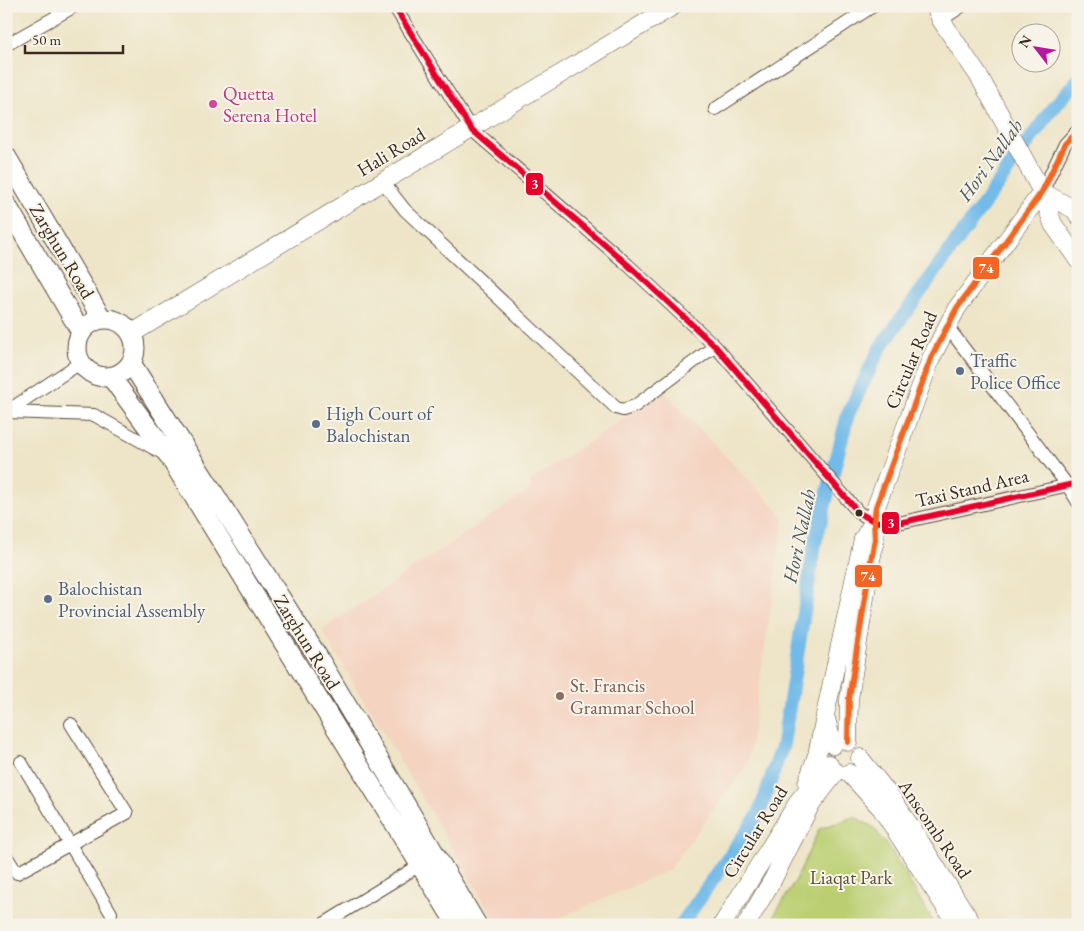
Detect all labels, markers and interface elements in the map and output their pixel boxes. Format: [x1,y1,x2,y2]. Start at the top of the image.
scale bar [25,22,122,54]
north arrow [1012,22,1062,72]
text: 50 m [32,30,61,49]
text: N [1014,31,1036,51]
place label: Quetta Serena Hotel [223,81,318,128]
marker: Quetta Serena Hotel [207,98,219,110]
water label: Hori Nallah [951,114,1029,207]
street label: Hali Road [352,122,430,182]
line badge: 3 [525,172,544,196]
text: 3 [531,175,539,193]
street label: Zarghun Road [24,199,100,304]
line badge: 74 [972,256,1000,280]
text: 74 [979,259,994,277]
street label: Circular Road [879,307,943,413]
place label: Traffic Police Office [970,348,1060,395]
marker: Traffic Police Office [954,365,966,377]
place label: High Court of Balochistan [326,401,434,448]
marker: High Court of Balochistan [310,418,322,430]
street label: Taxi Stand Area [913,463,1031,513]
water label: Hori Nallah [776,486,822,586]
unlabelled marker [854,508,864,518]
line badge: 3 [881,511,900,535]
text: 3 [887,514,895,532]
line badge: 74 [854,564,883,588]
text: 74 [861,567,876,585]
place label: Balochistan Provincial Assembly [58,576,206,623]
street label: Zarghun Road [268,590,346,694]
marker: Balochistan Provincial Assembly [42,593,54,605]
place label: St. Francis Grammar School [570,673,695,720]
marker: St. Francis Grammar School [554,690,566,702]
street label: Anscomb Road [892,774,978,884]
street label: Circular Road [717,781,793,883]
park label: Liaqat Park [810,865,893,890]

